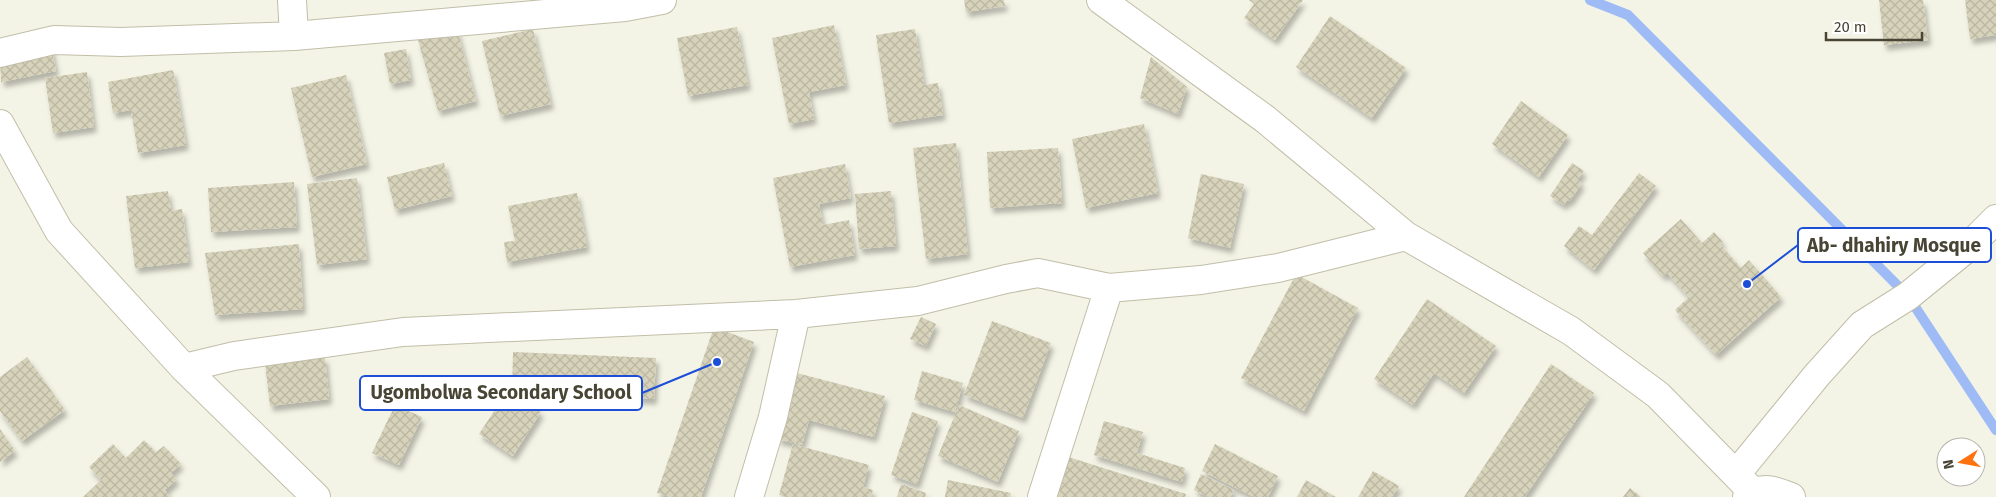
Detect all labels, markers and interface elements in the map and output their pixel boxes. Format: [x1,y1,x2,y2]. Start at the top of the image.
scale bar [1826,10,1922,42]
text: 20 m [1834,18,1867,36]
callout: Ab- dhahiry Mosque [1798,228,1991,262]
text: Ab- dhahiry Mosque [1806,234,1981,257]
callout: Ugombolwa Secondary School [360,376,642,410]
text: Ugombolwa Secondary School [370,381,632,404]
north arrow [1936,437,1986,487]
text: N [1939,458,1958,471]

